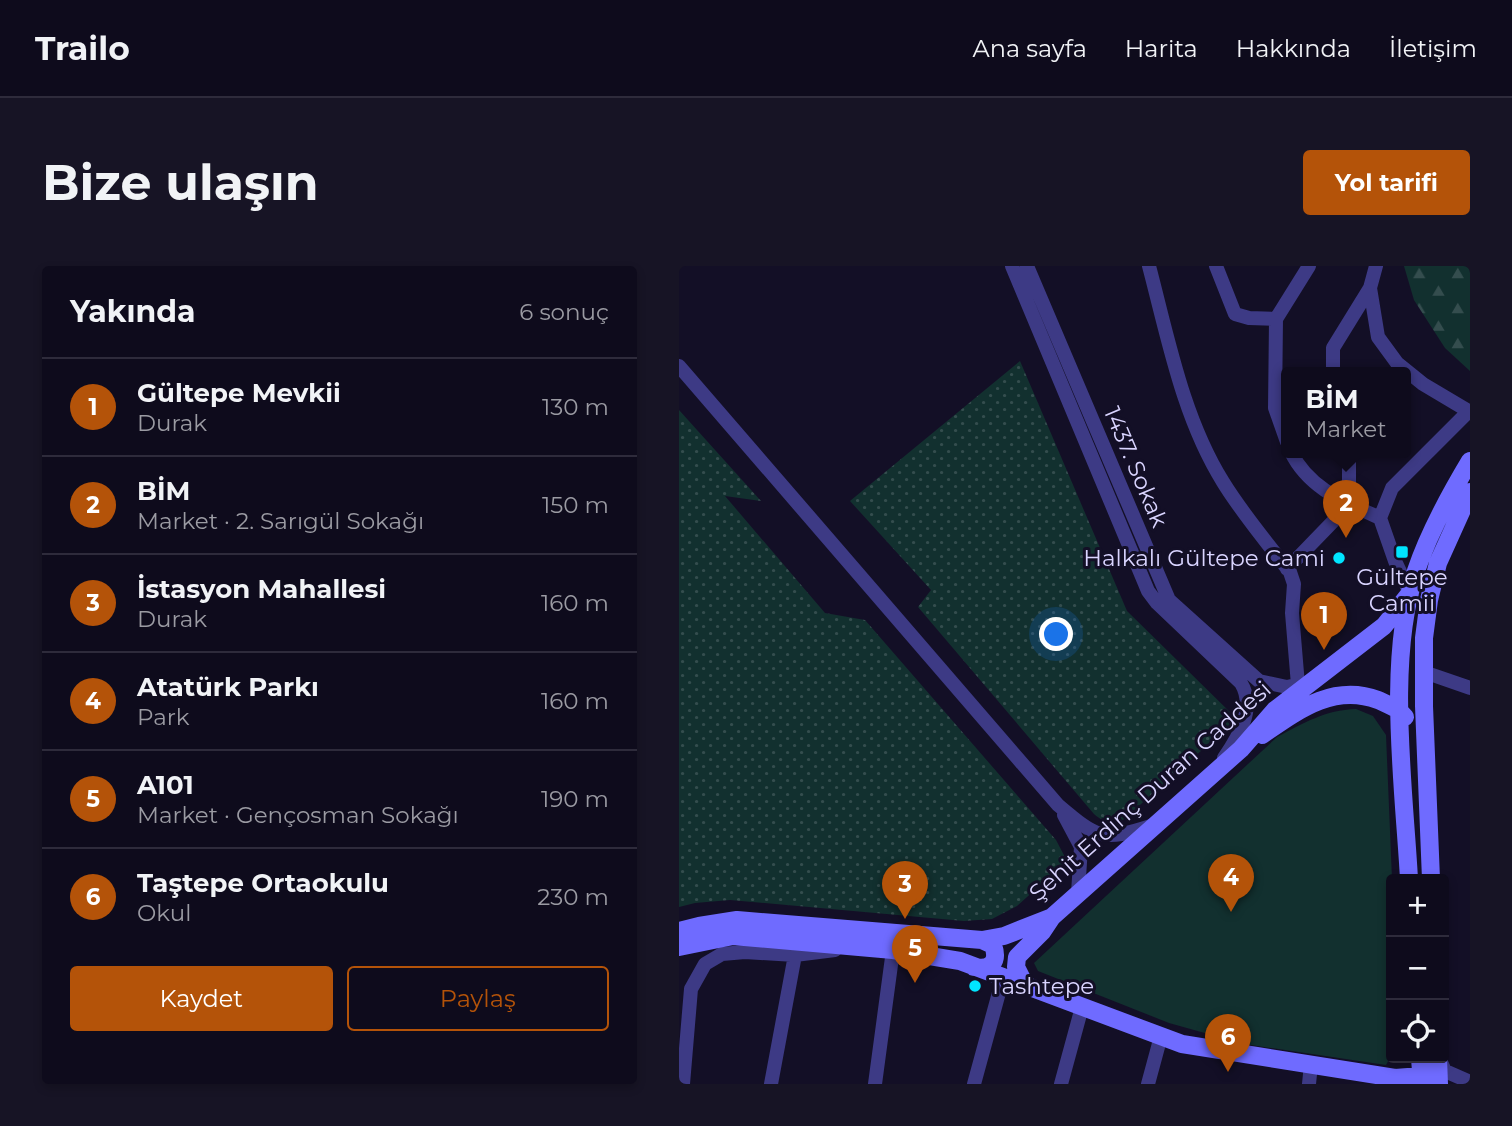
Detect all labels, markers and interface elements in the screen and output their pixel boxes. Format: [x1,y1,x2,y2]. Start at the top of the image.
text: Trailo [35,28,130,68]
text: Ana sayfa [972,34,1087,63]
text: Harita [1125,34,1198,63]
text: Hakkında [1236,34,1351,63]
text: İletişim [1389,34,1477,63]
button: Yol tarifi [1303,150,1470,215]
text: Bize ulaşın [42,153,319,212]
text: Yakında [70,293,196,330]
text: 6 sonuç [519,298,609,326]
popup [1281,367,1411,458]
text: Gültepe Mevkii [137,377,341,409]
text: BİM [1305,383,1359,415]
text: 1 [88,393,98,421]
text: 130 m [542,393,609,421]
street label: 1437. Sokak [1098,402,1174,532]
text: Durak [137,409,207,437]
text: Market [1305,415,1387,443]
text: BİM [137,475,190,507]
pin: 2 [1323,480,1369,538]
text: 2 [86,491,100,519]
text: 150 m [542,491,609,519]
text: Market · 2. Sarıgül Sokağı [137,507,424,535]
place label: Halkalı Gültepe Cami [1083,544,1325,572]
marker: Gültepe Camii [1394,544,1410,560]
marker: Halkalı Gültepe Cami [1331,550,1347,566]
place label: Gültepe Camii [1356,563,1448,617]
text: İstasyon Mahallesi [137,573,386,605]
text: 3 [86,589,100,617]
text: 160 m [541,589,609,617]
pin: 1 [1301,592,1347,650]
text: Durak [137,605,207,633]
your location [1039,617,1073,651]
text: Atatürk Parkı [137,671,319,703]
street label: Şehit Erdinç Duran Caddesi [1023,675,1277,907]
text: 4 [85,687,101,715]
text: 160 m [541,687,609,715]
text: Park [137,703,190,731]
text: A101 [137,769,194,801]
text: 5 [86,785,100,813]
text: 190 m [541,785,609,813]
text: Market · Gençosman Sokağı [137,801,459,829]
pin: 4 [1208,854,1254,912]
pin: 3 [882,861,928,919]
text: Taştepe Ortaokulu [137,867,389,899]
map controls [1386,874,1449,1063]
button: + [1386,874,1449,937]
text: 6 [86,883,100,911]
text: 230 m [537,883,609,911]
text: Okul [137,899,191,927]
pin: 5 [892,925,938,983]
button: − [1386,937,1449,1000]
button: Kaydet [70,966,333,1031]
button: Paylaş [347,966,609,1031]
place label: Tashtepe [989,972,1094,1000]
marker: Tashtepe [967,978,983,994]
button: locate [1386,1000,1449,1063]
pin: 6 [1205,1014,1251,1072]

